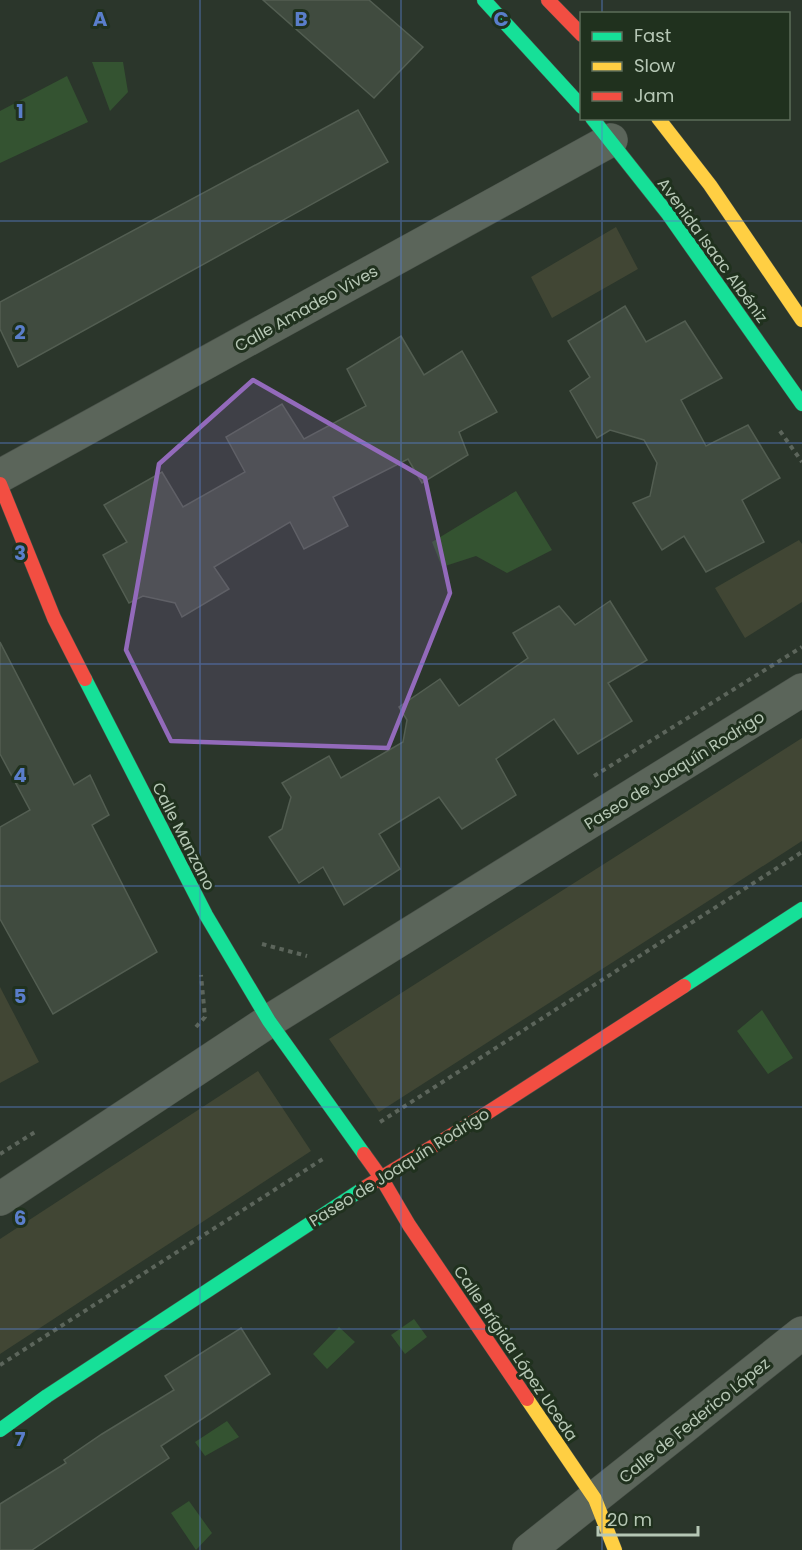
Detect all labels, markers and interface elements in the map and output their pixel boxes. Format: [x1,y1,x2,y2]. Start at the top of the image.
text: A [93,5,108,33]
text: B [294,5,308,33]
text: C [493,5,509,33]
legend [580,12,790,120]
text: Fast [634,23,671,48]
text: Slow [634,53,676,78]
text: Jam [634,83,674,108]
text: 1 [16,97,24,125]
street label: Avenida Isaac Albéniz [652,173,773,328]
street label: Calle Amadeo Vives [230,259,382,357]
text: 2 [14,318,26,346]
text: 3 [14,539,26,567]
street label: Paseo de Joaquín Rodrigo [580,705,769,835]
text: 4 [13,761,27,789]
street label: Calle Manzano [146,778,221,894]
text: 5 [14,982,27,1010]
street label: Paseo de Joaquín Rodrigo [305,1102,494,1232]
text: 6 [14,1204,26,1232]
street label: Calle Brígida López Uceda [448,1261,583,1446]
street label: Calle de Federico López [614,1352,775,1489]
text: 7 [15,1425,26,1453]
scale bar [598,1499,698,1537]
text: 20 m [607,1507,652,1532]

